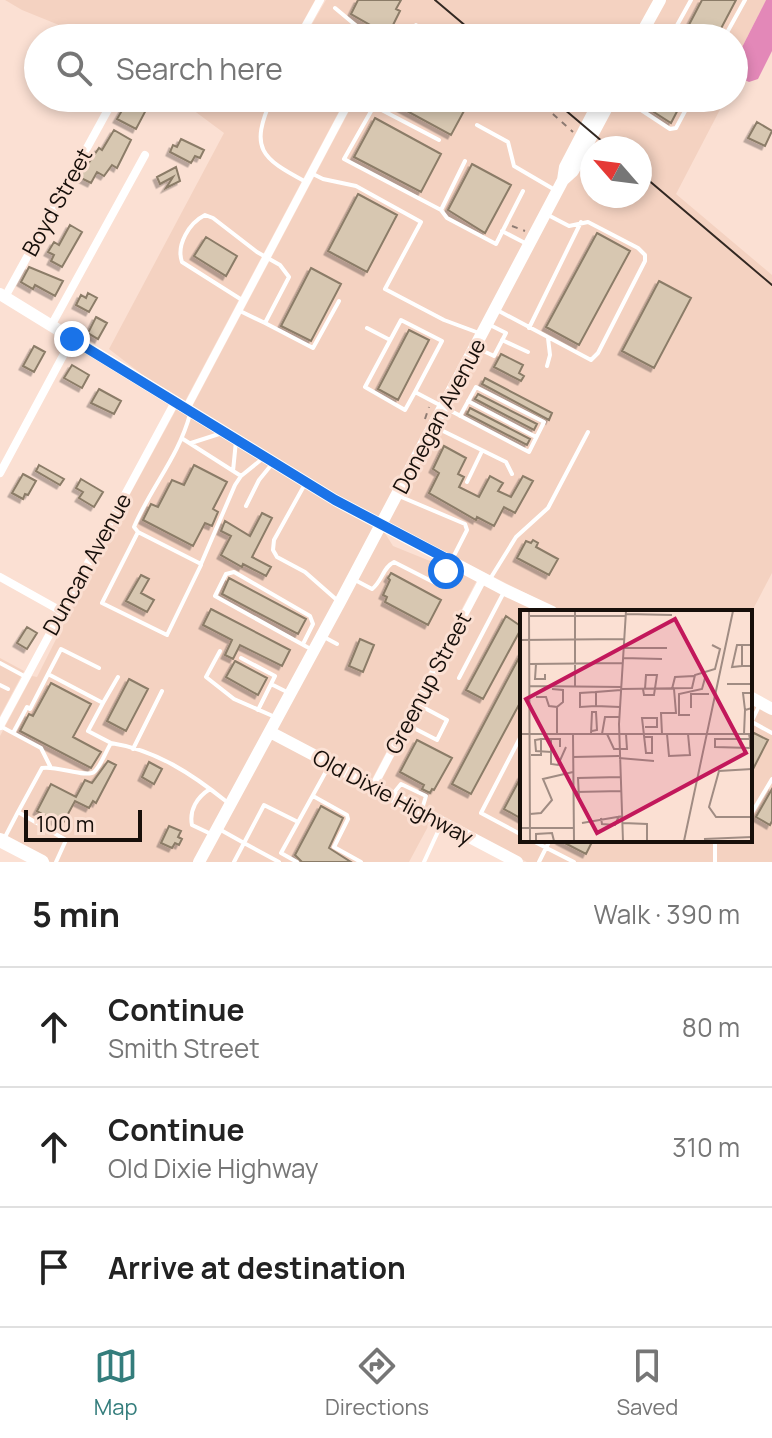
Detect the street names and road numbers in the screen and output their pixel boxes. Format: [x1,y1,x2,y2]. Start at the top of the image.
street label: Boyd Street [15,142,99,261]
street label: Donegan Avenue [385,333,493,499]
street label: Duncan Avenue [36,488,138,640]
street label: Greenup Street [378,607,478,759]
street label: Old Dixie Highway [307,742,479,852]

